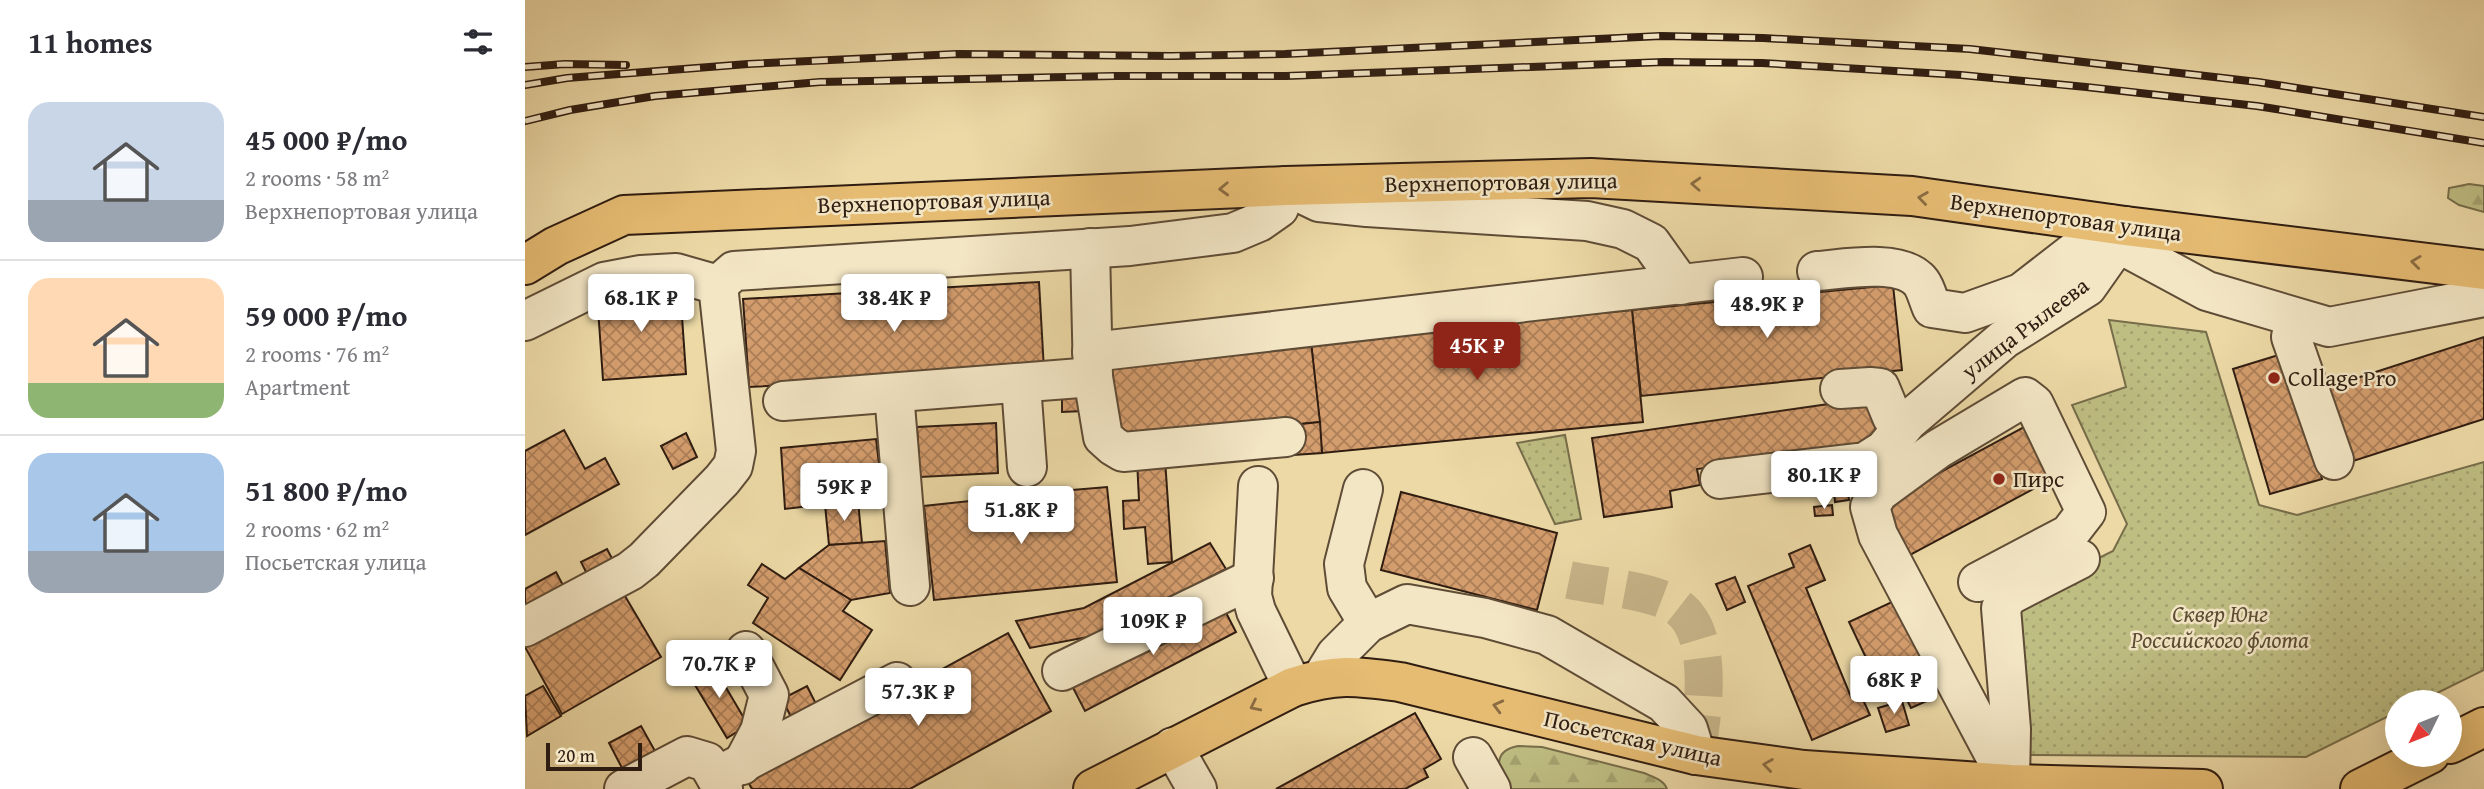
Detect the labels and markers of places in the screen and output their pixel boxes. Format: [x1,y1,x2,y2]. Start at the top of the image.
pin: 68.1K ₽ [576,274,706,334]
pin: 38.4K ₽ [829,274,959,334]
pin: 48.9K ₽ [1702,280,1832,340]
pin: 45K ₽ [1428,322,1526,382]
place label: Collage Pro [2288,361,2397,394]
marker: Collage Pro [2266,370,2282,386]
pin: 80.1K ₽ [1759,452,1889,511]
place label: Пирс [2013,462,2064,495]
pin: 59K ₽ [795,463,893,523]
marker: Пирс [1991,471,2007,487]
pin: 51.8K ₽ [956,486,1086,546]
pin: 109K ₽ [1096,598,1210,657]
pin: 70.7K ₽ [654,640,784,700]
pin: 68K ₽ [1845,656,1943,716]
pin: 57.3K ₽ [853,668,983,728]

